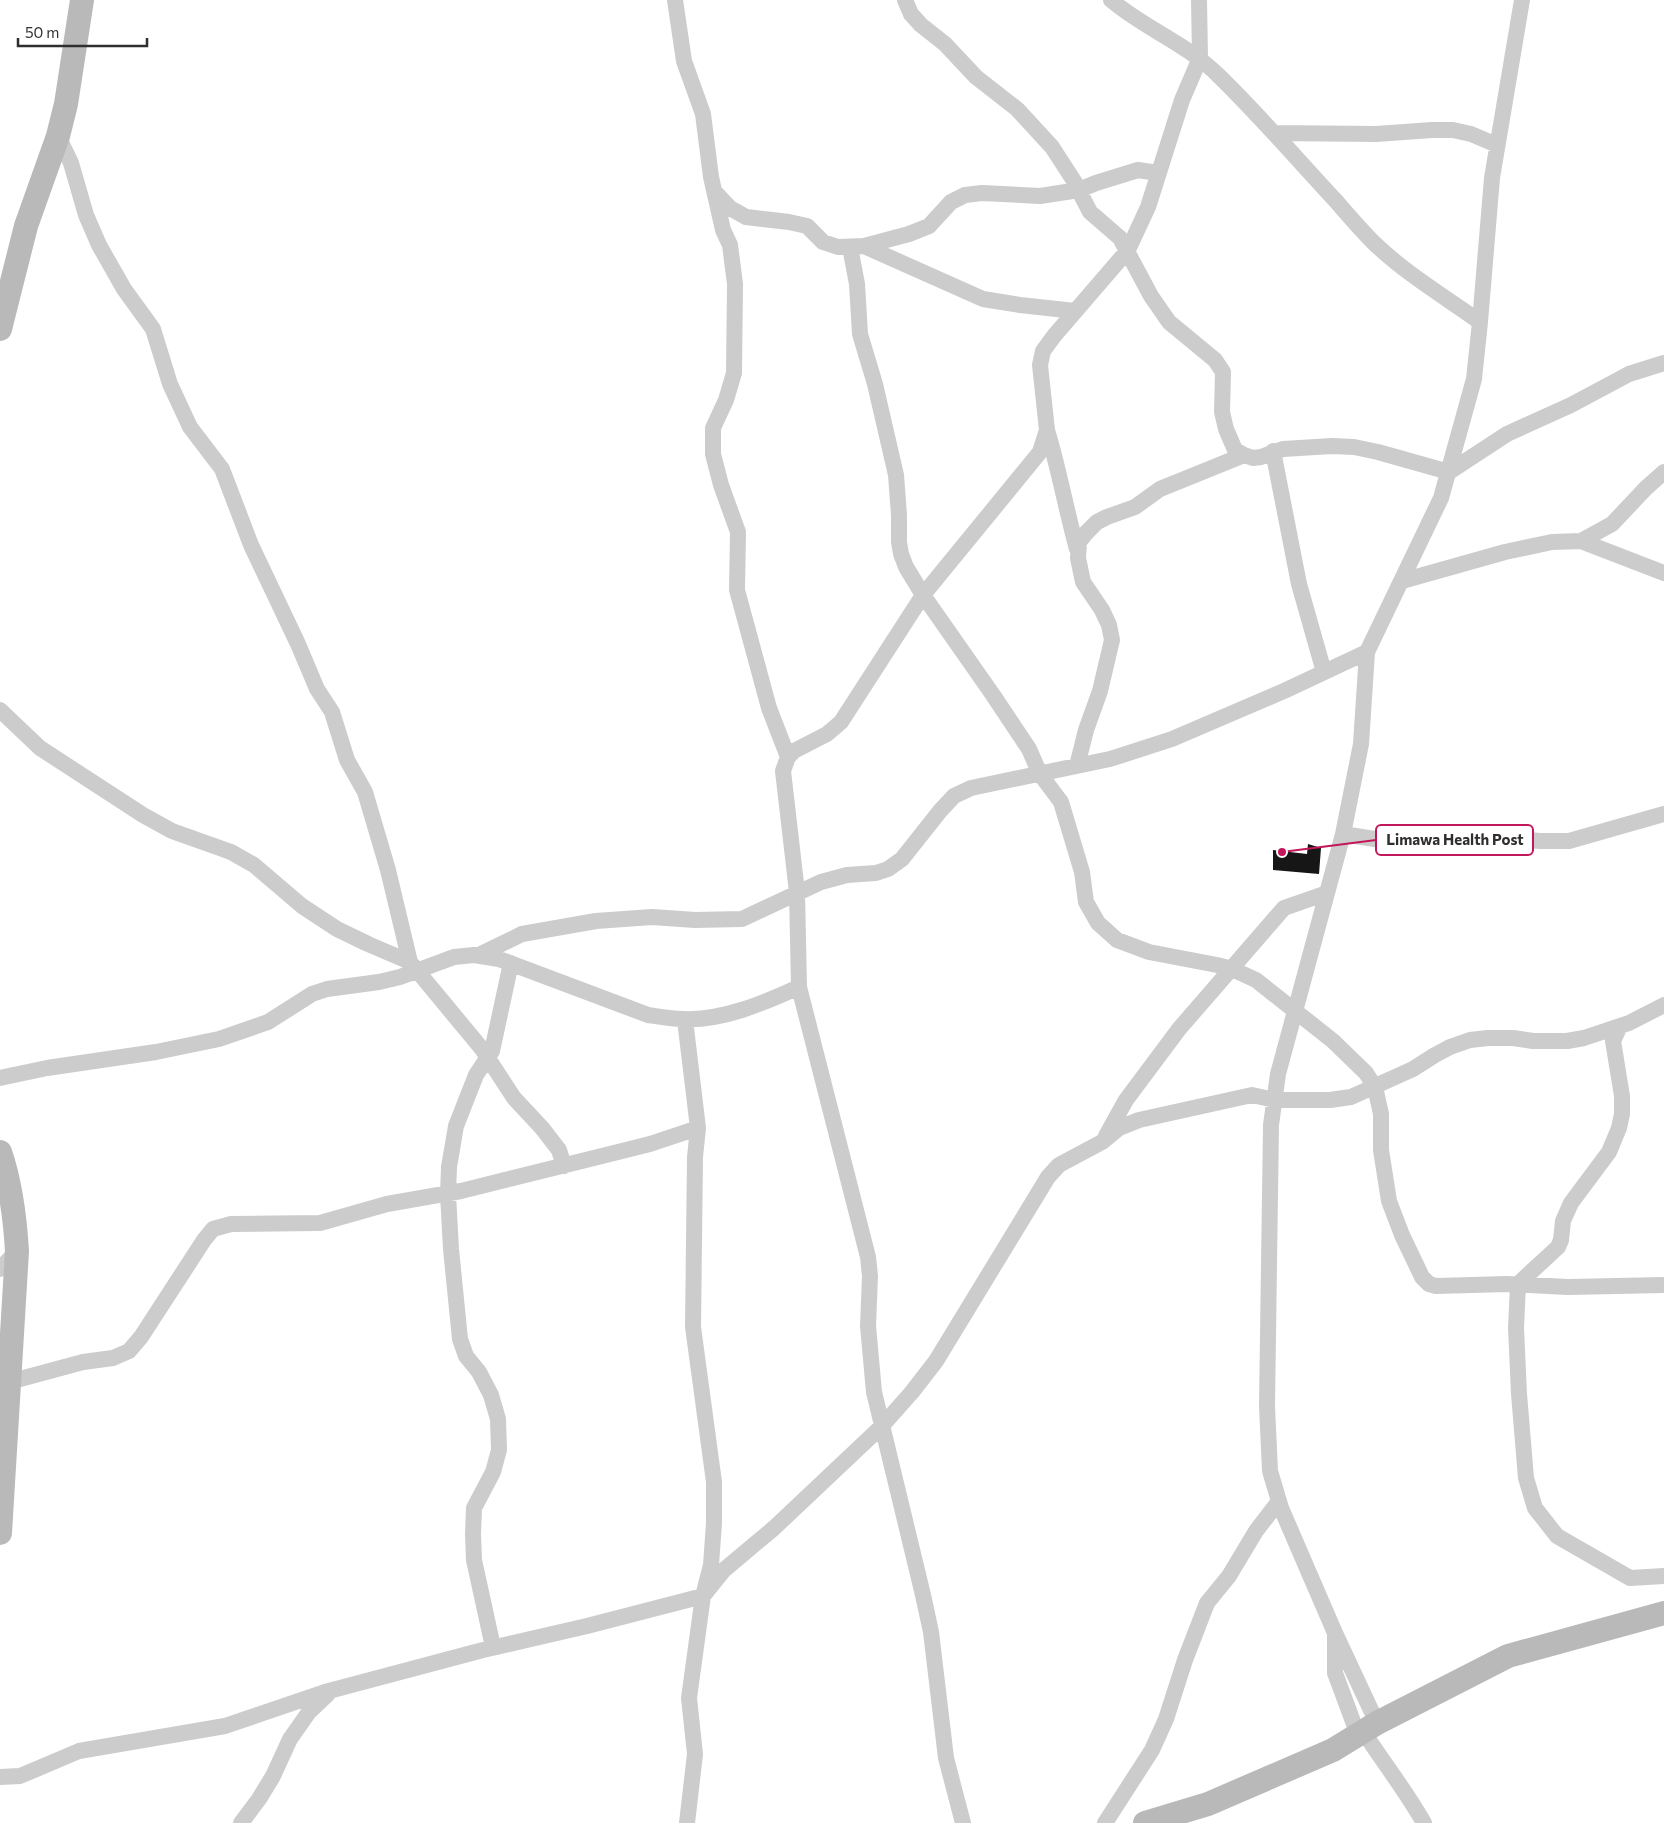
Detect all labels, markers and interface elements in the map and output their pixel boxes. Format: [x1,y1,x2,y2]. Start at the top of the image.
scale bar [18,15,146,47]
text: 50 m [25,23,59,41]
callout: Limawa Health Post [1376,825,1533,855]
text: Limawa Health Post [1386,830,1524,848]

